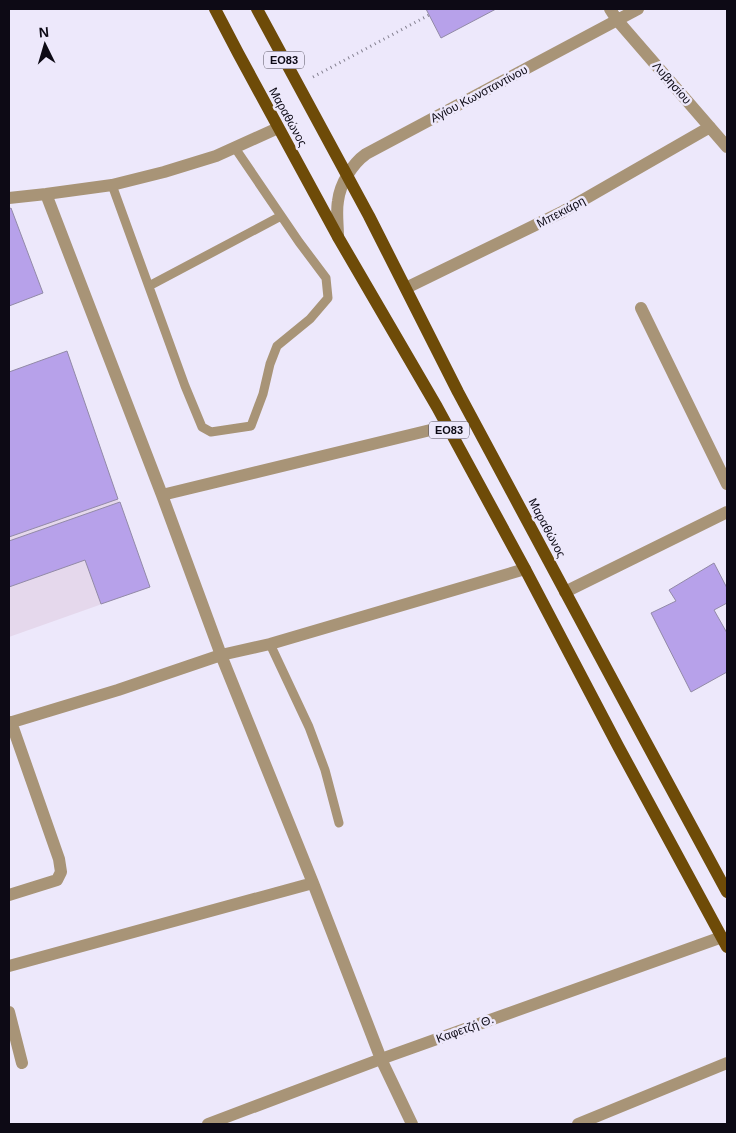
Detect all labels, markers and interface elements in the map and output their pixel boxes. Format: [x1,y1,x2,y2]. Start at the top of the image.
north arrow [20,20,70,70]
text: N [38,24,50,40]
road number: ΕΟ83 [264,52,304,68]
street label: Λυβησίου [650,59,694,107]
street label: Αγίου Κωνσταντίνου [428,63,530,125]
street label: Μαραθώνος [266,85,310,149]
street label: Μπεκιάρη [534,193,588,231]
road number: ΕΟ83 [429,422,469,438]
street label: Μαραθώνος [526,496,569,560]
street label: Καφετζή Θ. [434,1012,496,1046]

